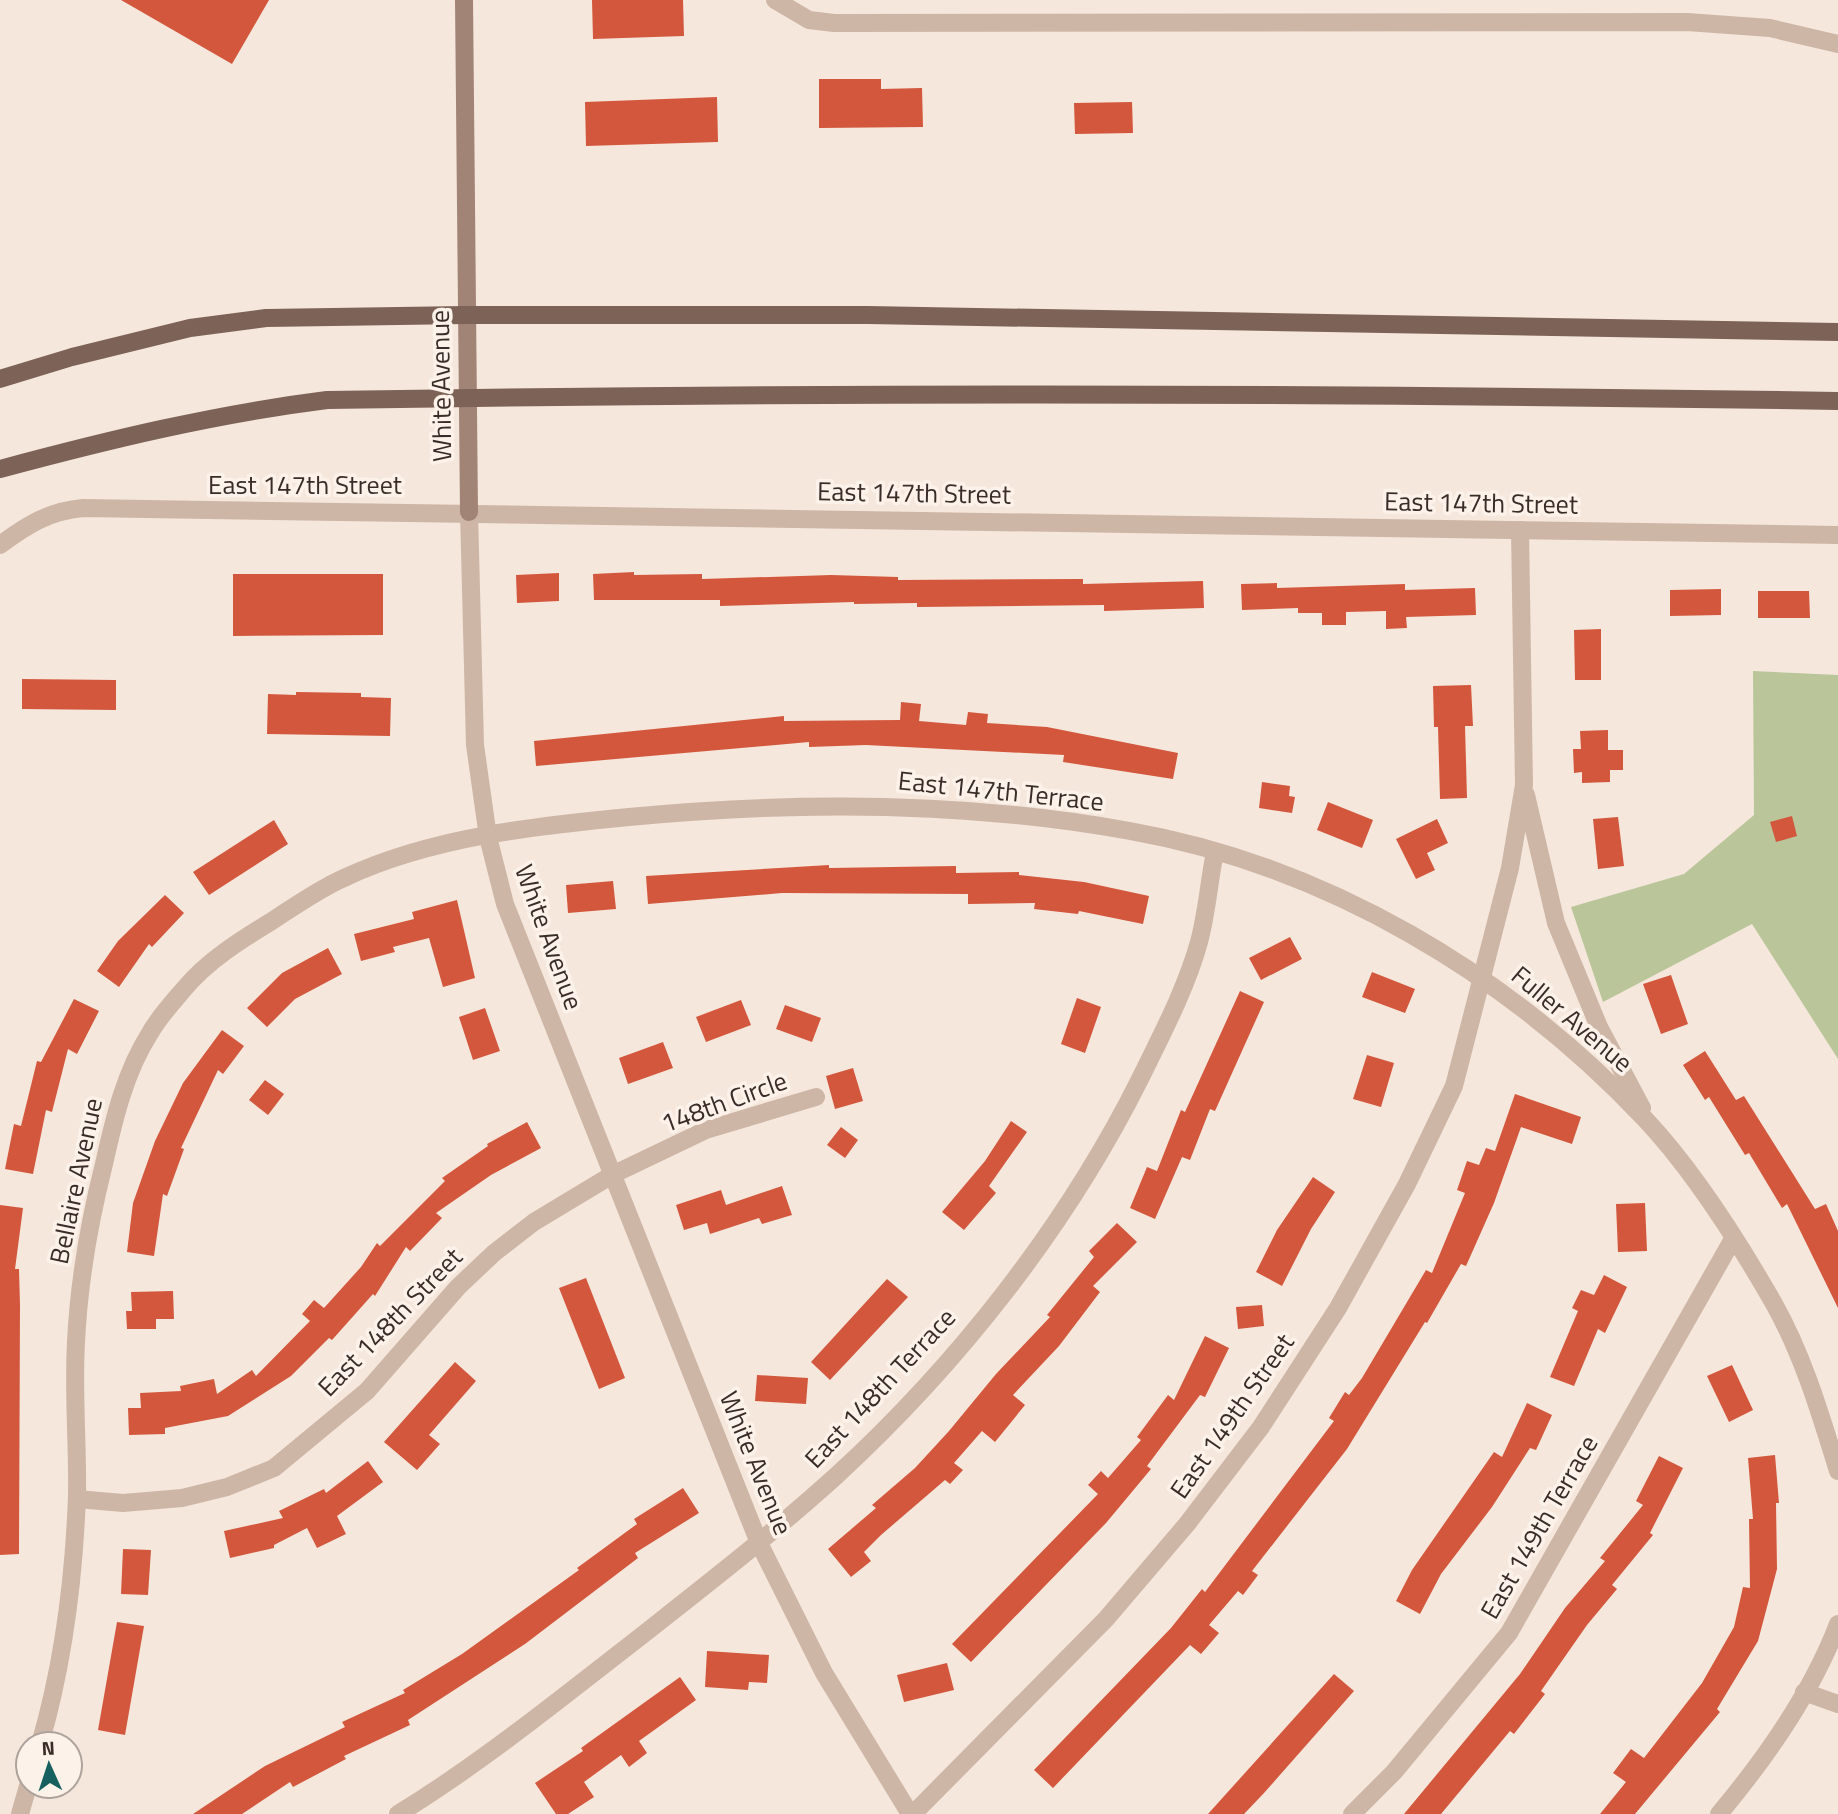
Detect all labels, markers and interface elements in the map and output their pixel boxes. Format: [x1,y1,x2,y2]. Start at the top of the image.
street label: White Avenue [420,310,461,462]
street label: East 147th Street [208,465,402,504]
street label: East 147th Street [817,471,1011,514]
street label: East 147th Street [1384,481,1578,524]
street label: East 147th Terrace [896,760,1106,821]
street label: White Avenue [505,859,594,1015]
street label: Fuller Avenue [1503,956,1642,1081]
street label: 148th Circle [655,1061,792,1142]
street label: Bellaire Avenue [39,1094,112,1268]
street label: East 148th Street [308,1238,471,1405]
street label: East 148th Terrace [795,1299,964,1477]
street label: East 149th Street [1160,1325,1303,1506]
street label: White Avenue [710,1385,803,1541]
street label: East 149th Terrace [1470,1428,1607,1626]
north arrow [14,1730,84,1800]
text: N [41,1733,55,1762]

